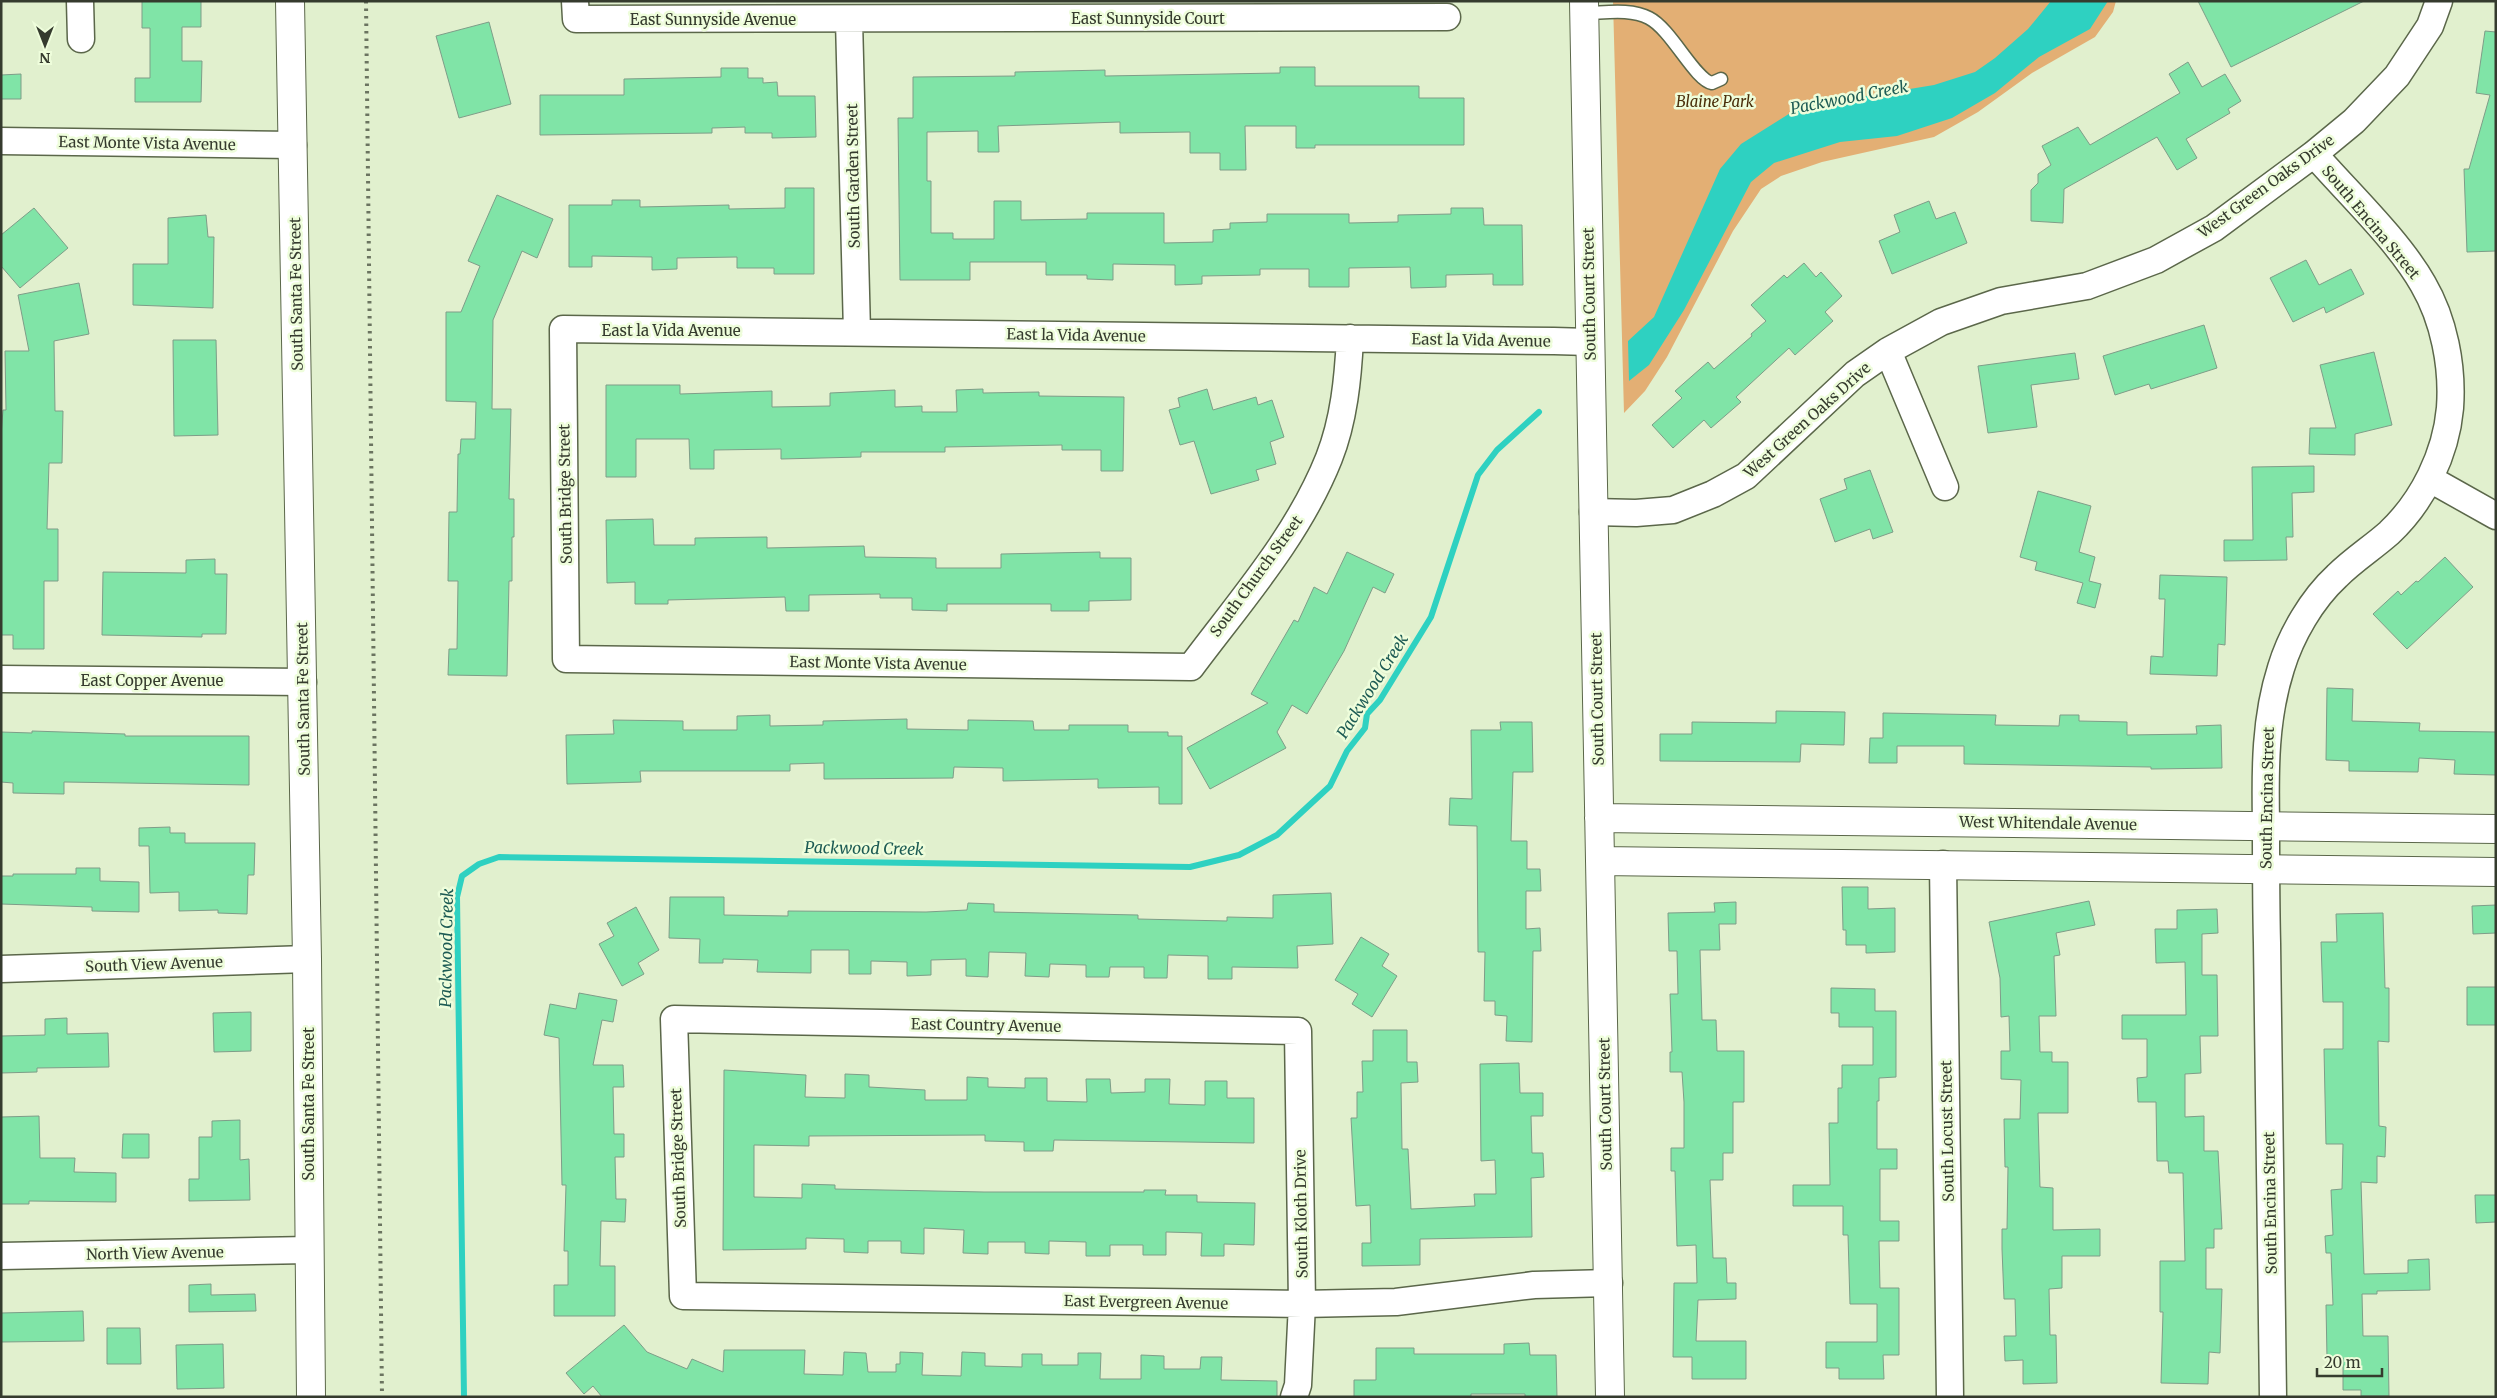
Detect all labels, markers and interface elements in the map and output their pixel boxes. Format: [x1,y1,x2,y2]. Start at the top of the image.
street label: East Sunnyside Court [1071,9,1225,28]
street label: East Sunnyside Avenue [630,10,796,29]
north arrow [20,20,70,70]
text: N [39,49,51,67]
water label: Packwood Creek [1789,76,1910,118]
park label: Blaine Park [1676,92,1755,111]
street label: South Garden Street [842,103,864,249]
street label: West Green Oaks Drive [2193,130,2338,242]
street label: East Monte Vista Avenue [58,132,236,154]
street label: South Encina Street [2318,161,2424,283]
street label: South Santa Fe Street [285,217,307,371]
street label: South Court Street [1578,227,1600,361]
street label: East la Vida Avenue [601,321,741,340]
street label: East la Vida Avenue [1006,324,1146,346]
street label: East la Vida Avenue [1411,329,1551,351]
street label: West Green Oaks Drive [1739,358,1874,482]
street label: South Bridge Street [554,424,576,564]
street label: South Church Street [1206,512,1306,640]
street label: South Santa Fe Street [292,622,314,776]
water label: Packwood Creek [1332,630,1412,742]
street label: South Court Street [1586,632,1608,766]
street label: East Monte Vista Avenue [789,652,967,674]
street label: East Copper Avenue [81,671,224,690]
street label: South Encina Street [2256,726,2278,869]
street label: West Whitendale Avenue [1958,812,2137,834]
water label: Packwood Creek [804,837,924,859]
water label: Packwood Creek [435,888,457,1008]
street label: South View Avenue [85,952,223,976]
street label: East Country Avenue [911,1014,1061,1036]
street label: South Santa Fe Street [299,1027,318,1181]
street label: South Court Street [1594,1037,1616,1171]
street label: South Locust Street [1936,1060,1958,1202]
street label: South Bridge Street [666,1088,690,1228]
street label: South Encina Street [2259,1131,2281,1274]
street label: South Kloth Drive [1290,1149,1312,1279]
street label: North View Avenue [86,1242,224,1264]
street label: East Evergreen Avenue [1064,1291,1228,1313]
scale bar [2317,1346,2382,1378]
text: 20 m [2324,1353,2361,1372]

